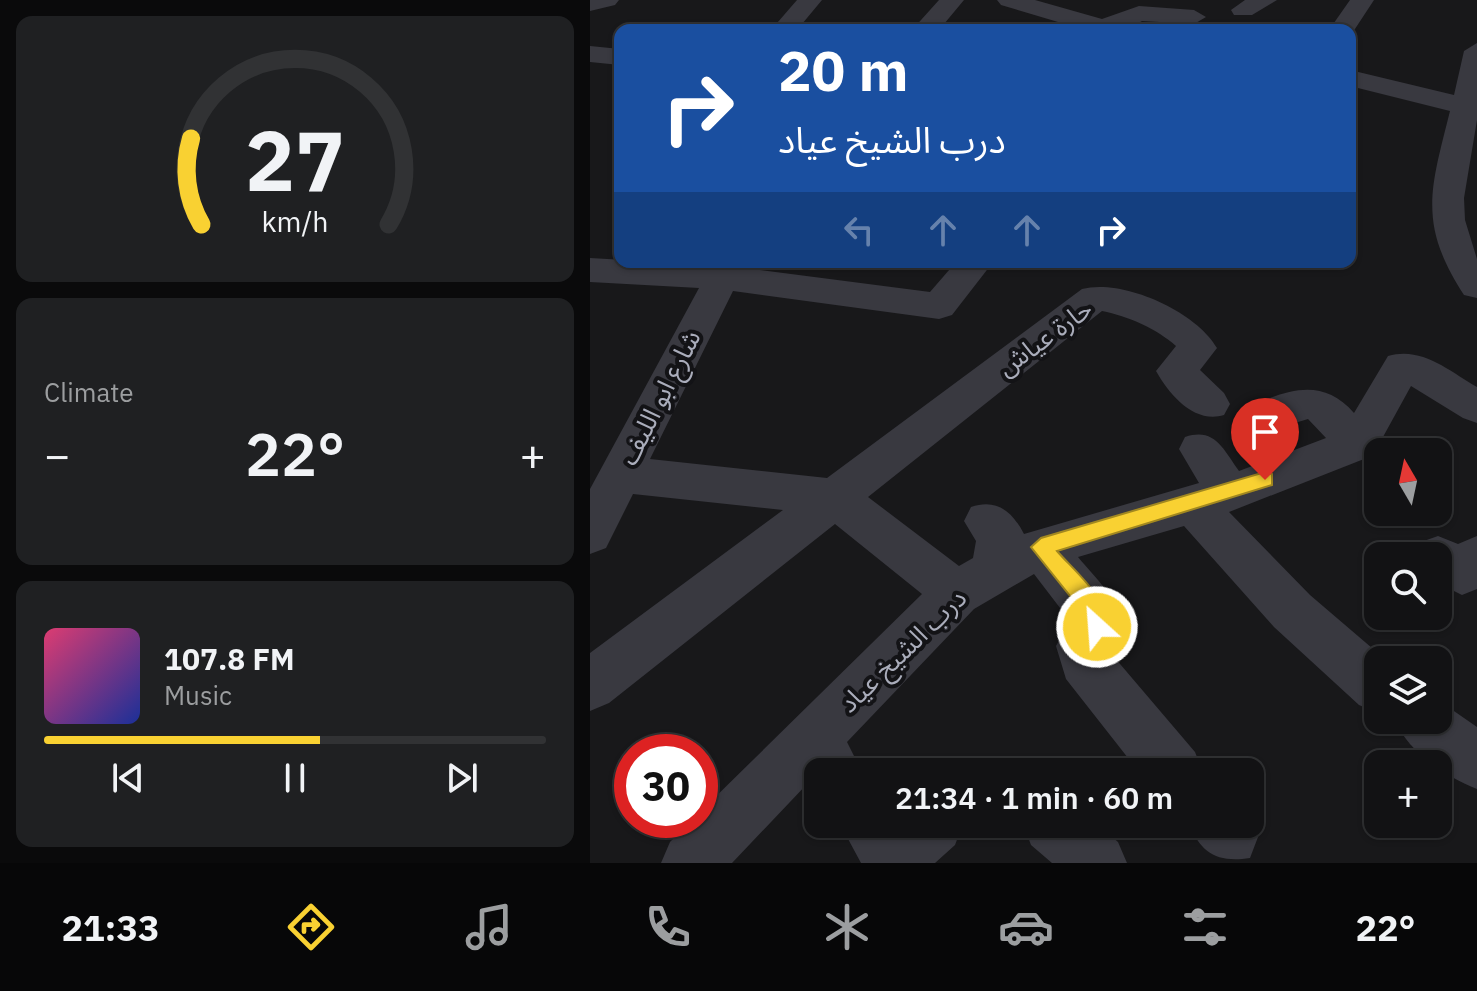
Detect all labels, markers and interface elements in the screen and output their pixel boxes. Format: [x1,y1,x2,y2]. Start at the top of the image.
text: 20 m [778,34,908,106]
icon: right [646,56,750,160]
text: 27 [245,106,345,214]
text: درب الشيخ عياد [778,116,1006,163]
text: km/h [261,203,329,240]
icon: left [837,208,881,252]
icon: ahead [921,208,965,252]
icon: ahead [1005,208,1049,252]
icon: right [1089,208,1133,252]
street label: حارة عياش [990,291,1098,383]
street label: شارع ابو الليف [610,324,710,472]
text: Climate [44,375,134,409]
pin [1231,398,1299,480]
icon: arrive [1243,410,1287,454]
text: 22° [245,414,345,493]
text: − [44,426,70,483]
text: + [520,426,546,483]
north arrow [1364,438,1452,526]
map controls [1364,438,1452,838]
button: search [1364,542,1452,630]
street label: درب الشيخ عياد [831,581,976,722]
position arrow [1055,585,1139,669]
text: 107.8 FM [164,639,295,678]
button: layers [1364,646,1452,734]
text: Music [164,678,232,712]
speed limit sign: 30 [614,734,718,838]
button: + [1364,750,1452,838]
icon: previous [106,756,150,800]
icon: pause [273,756,317,800]
icon: next [440,756,484,800]
text: 21:34 · 1 min · 60 m [895,778,1173,817]
icon: directions [283,899,339,955]
icon: music [461,899,517,955]
icon: phone [640,899,696,955]
icon: climate [819,899,875,955]
icon: car [998,899,1054,955]
icon: filters [1177,899,1233,955]
text: 21:33 [61,904,160,951]
text: 22° [1355,904,1416,951]

